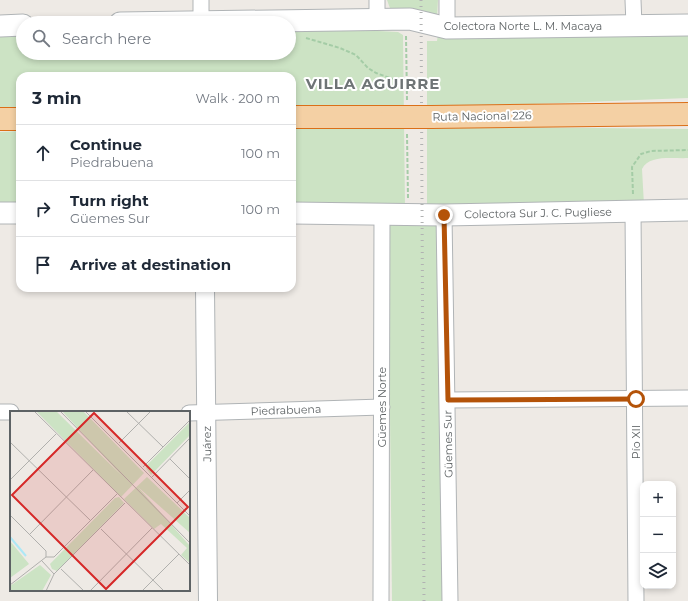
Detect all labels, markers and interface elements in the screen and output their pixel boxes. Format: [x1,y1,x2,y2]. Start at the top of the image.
search box [16,16,296,60]
street label: Colectora Norte L. M. Macaya [444,19,602,33]
icon: search [30,27,52,49]
text: Search here [62,29,151,48]
district label: VILLA AGUIRRE [305,74,440,93]
text: 3 min [32,88,82,108]
text: Walk · 200 m [195,90,280,106]
street label: Ruta Nacional 226 [432,108,532,124]
text: Continue [70,135,142,154]
icon: ahead [32,142,54,164]
text: 100 m [241,145,280,161]
text: Piedrabuena [70,154,154,170]
text: Turn right [70,191,149,210]
icon: right [32,198,54,220]
text: 100 m [241,201,280,217]
street label: Colectora Sur J. C. Pugliese [464,205,612,221]
route end [435,206,453,224]
text: Güemes Sur [70,210,150,226]
icon: arrive [32,254,54,276]
text: Arrive at destination [70,255,231,274]
street label: Güemes Norte [375,366,389,447]
route start [627,390,645,408]
street label: Piedrabuena [250,402,322,418]
street label: Güemes Sur [440,410,456,478]
inset map [10,411,190,591]
street label: Pío XII [629,425,643,459]
street label: Juárez [200,426,214,463]
map controls [640,481,676,589]
button: + [640,481,676,517]
button: − [640,517,676,553]
button: layers [640,553,676,589]

